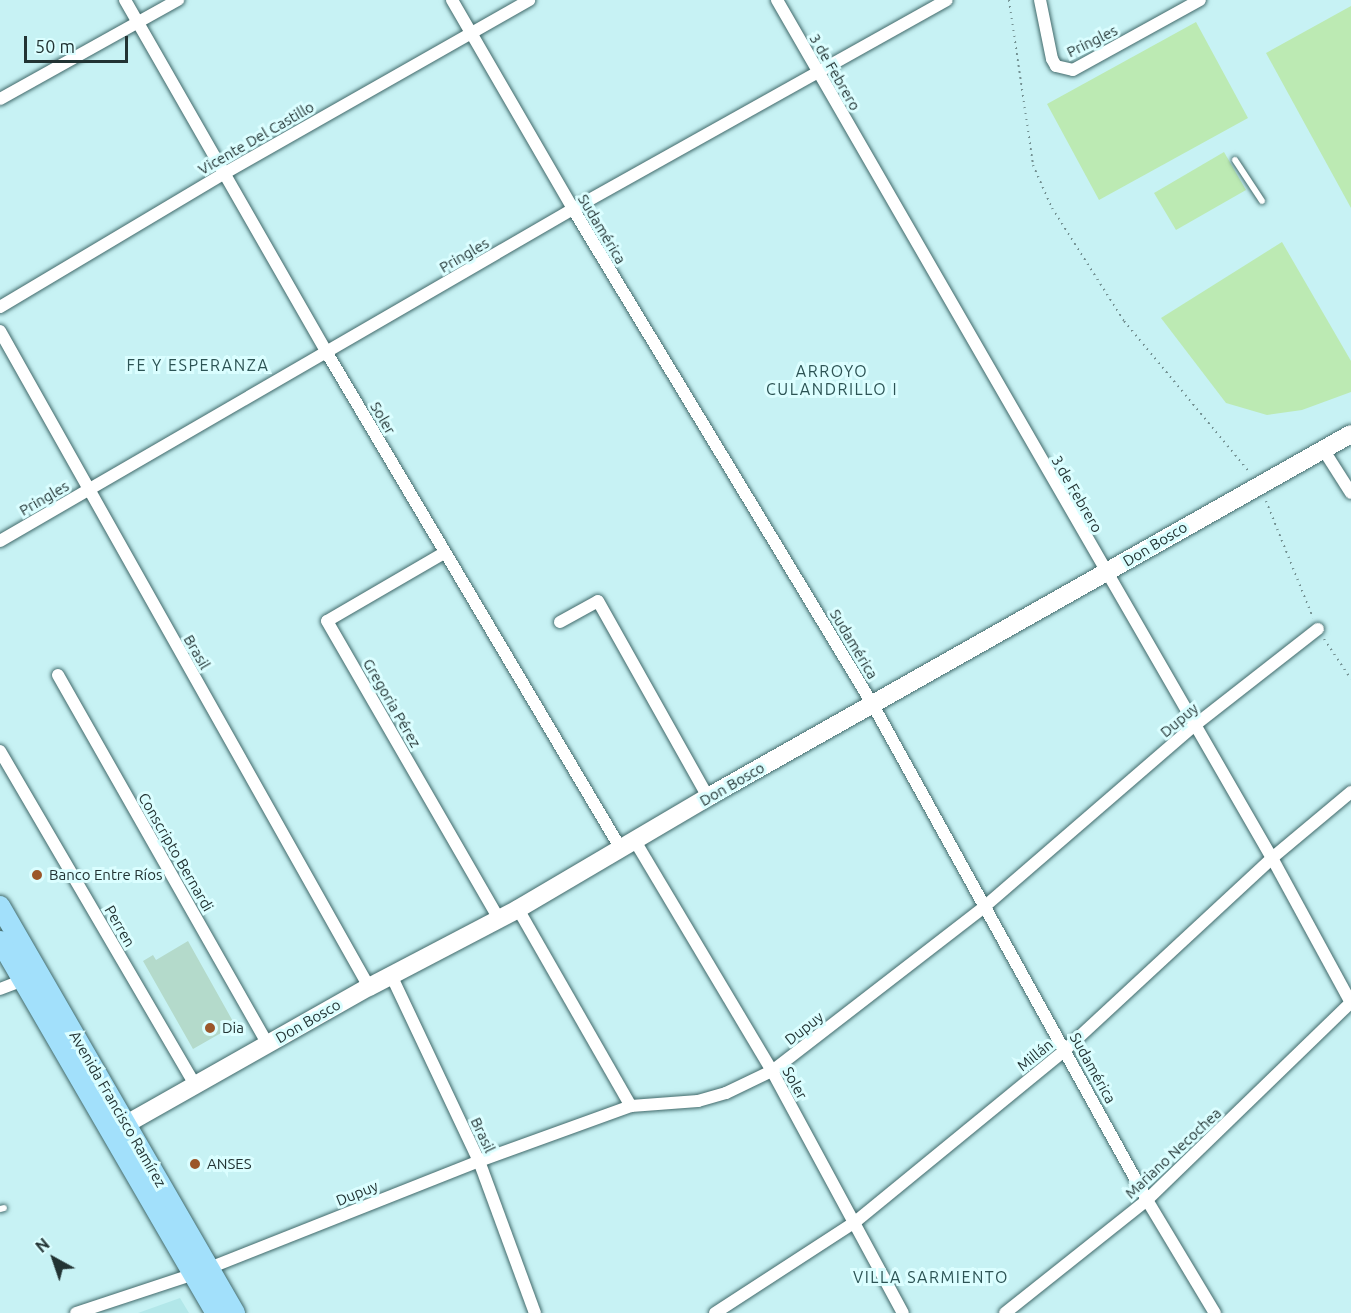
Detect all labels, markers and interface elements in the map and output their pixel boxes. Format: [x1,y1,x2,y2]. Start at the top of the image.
street label: Pringles [1064,21,1120,61]
scale bar [27,24,130,62]
street label: 3 de Febrero [806,30,864,114]
text: 50 m [35,36,75,56]
street label: Vicente Del Castillo [195,97,317,179]
street label: Sudamérica [574,191,630,267]
street label: Pringles [436,234,492,276]
district label: FE Y ESPERANZA [127,355,269,375]
district label: ARROYO CULANDRILLO I [766,361,898,399]
street label: Soler [367,399,399,437]
street label: 3 de Febrero [1048,452,1106,536]
street label: Pringles [16,477,72,519]
street label: Don Bosco [1120,518,1190,570]
street label: Sudamérica [826,606,882,682]
street label: Brasil [180,631,214,673]
street label: Gregoria Pérez [359,655,425,751]
street label: Dupuy [1156,699,1202,741]
street label: Don Bosco [696,758,768,810]
street label: Conscripto Bernardi [135,789,217,915]
place label: Banco Entre Ríos [49,866,162,884]
marker: Banco Entre Ríos [30,868,44,882]
street label: Perren [101,902,139,950]
street label: Don Bosco [272,995,344,1047]
street label: Dupuy [781,1007,827,1049]
place label: Dia [222,1019,244,1037]
marker: Dia [203,1021,217,1035]
street label: Avenida Francisco Ramírez [66,1028,170,1190]
street label: Sudamérica [1066,1029,1120,1107]
street label: Millán [1013,1035,1057,1075]
street label: Soler [779,1064,811,1102]
street label: Mariano Necochea [1121,1104,1225,1202]
street label: Brasil [467,1114,499,1156]
place label: ANSES [207,1155,252,1173]
marker: ANSES [188,1157,202,1171]
street label: Dupuy [333,1176,381,1210]
north arrow [24,1229,84,1289]
text: N [32,1234,53,1256]
district label: VILLA SARMIENTO [853,1267,1009,1287]

